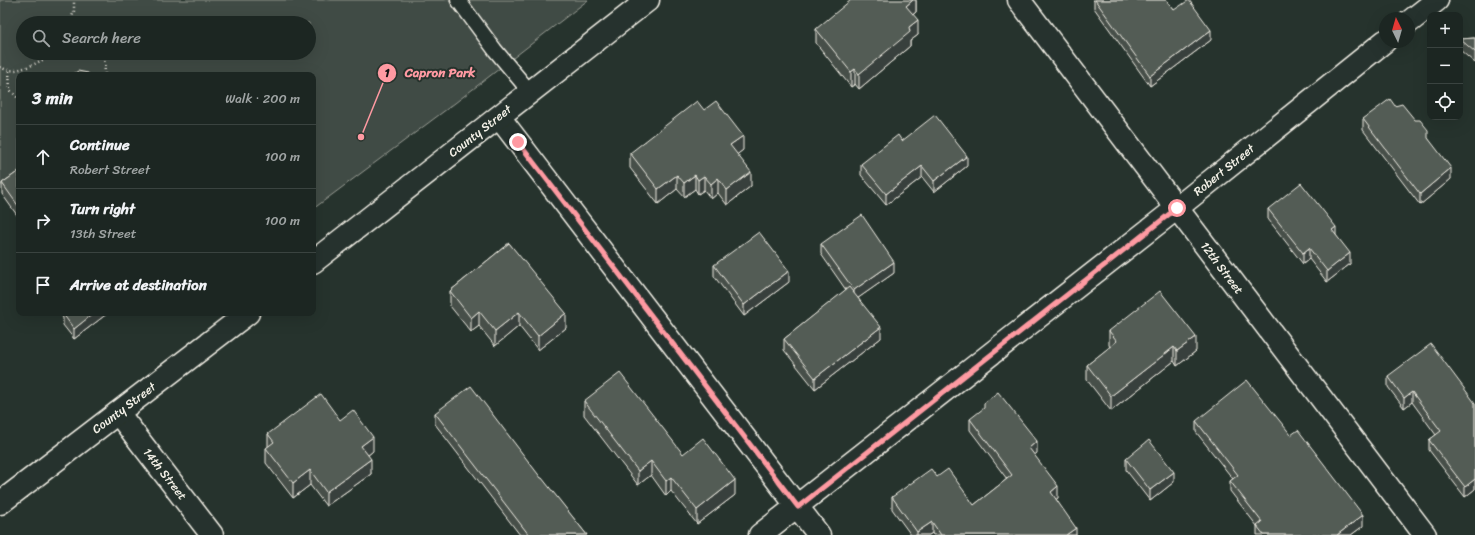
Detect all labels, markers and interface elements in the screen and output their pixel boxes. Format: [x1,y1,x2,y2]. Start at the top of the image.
north arrow [1379,12,1415,48]
map controls [1427,12,1463,120]
button: + [1427,12,1463,48]
search box [16,16,316,60]
text: Search here [62,25,141,51]
icon: search [30,27,52,49]
button: − [1427,48,1463,84]
callout: Capron Park [377,60,484,85]
text: Capron Park [404,61,476,84]
text: 1 [384,62,390,84]
text: 3 min [32,83,73,113]
button: locate [1427,84,1463,120]
text: Walk · 200 m [225,87,300,110]
street label: County Street [443,98,518,163]
text: Continue [70,132,130,158]
route end [509,133,527,151]
street label: Robert Street [1188,137,1261,202]
text: 100 m [265,145,300,168]
icon: ahead [32,146,54,168]
text: Robert Street [70,158,150,181]
text: Turn right [70,196,135,222]
route start [1168,199,1186,217]
text: 100 m [265,209,300,232]
icon: right [32,210,54,232]
text: 13th Street [70,222,136,245]
street label: 12th Street [1195,237,1249,299]
text: Arrive at destination [70,272,207,298]
icon: arrive [32,274,54,296]
street label: County Street [87,376,162,440]
street label: 14th Street [137,443,193,505]

